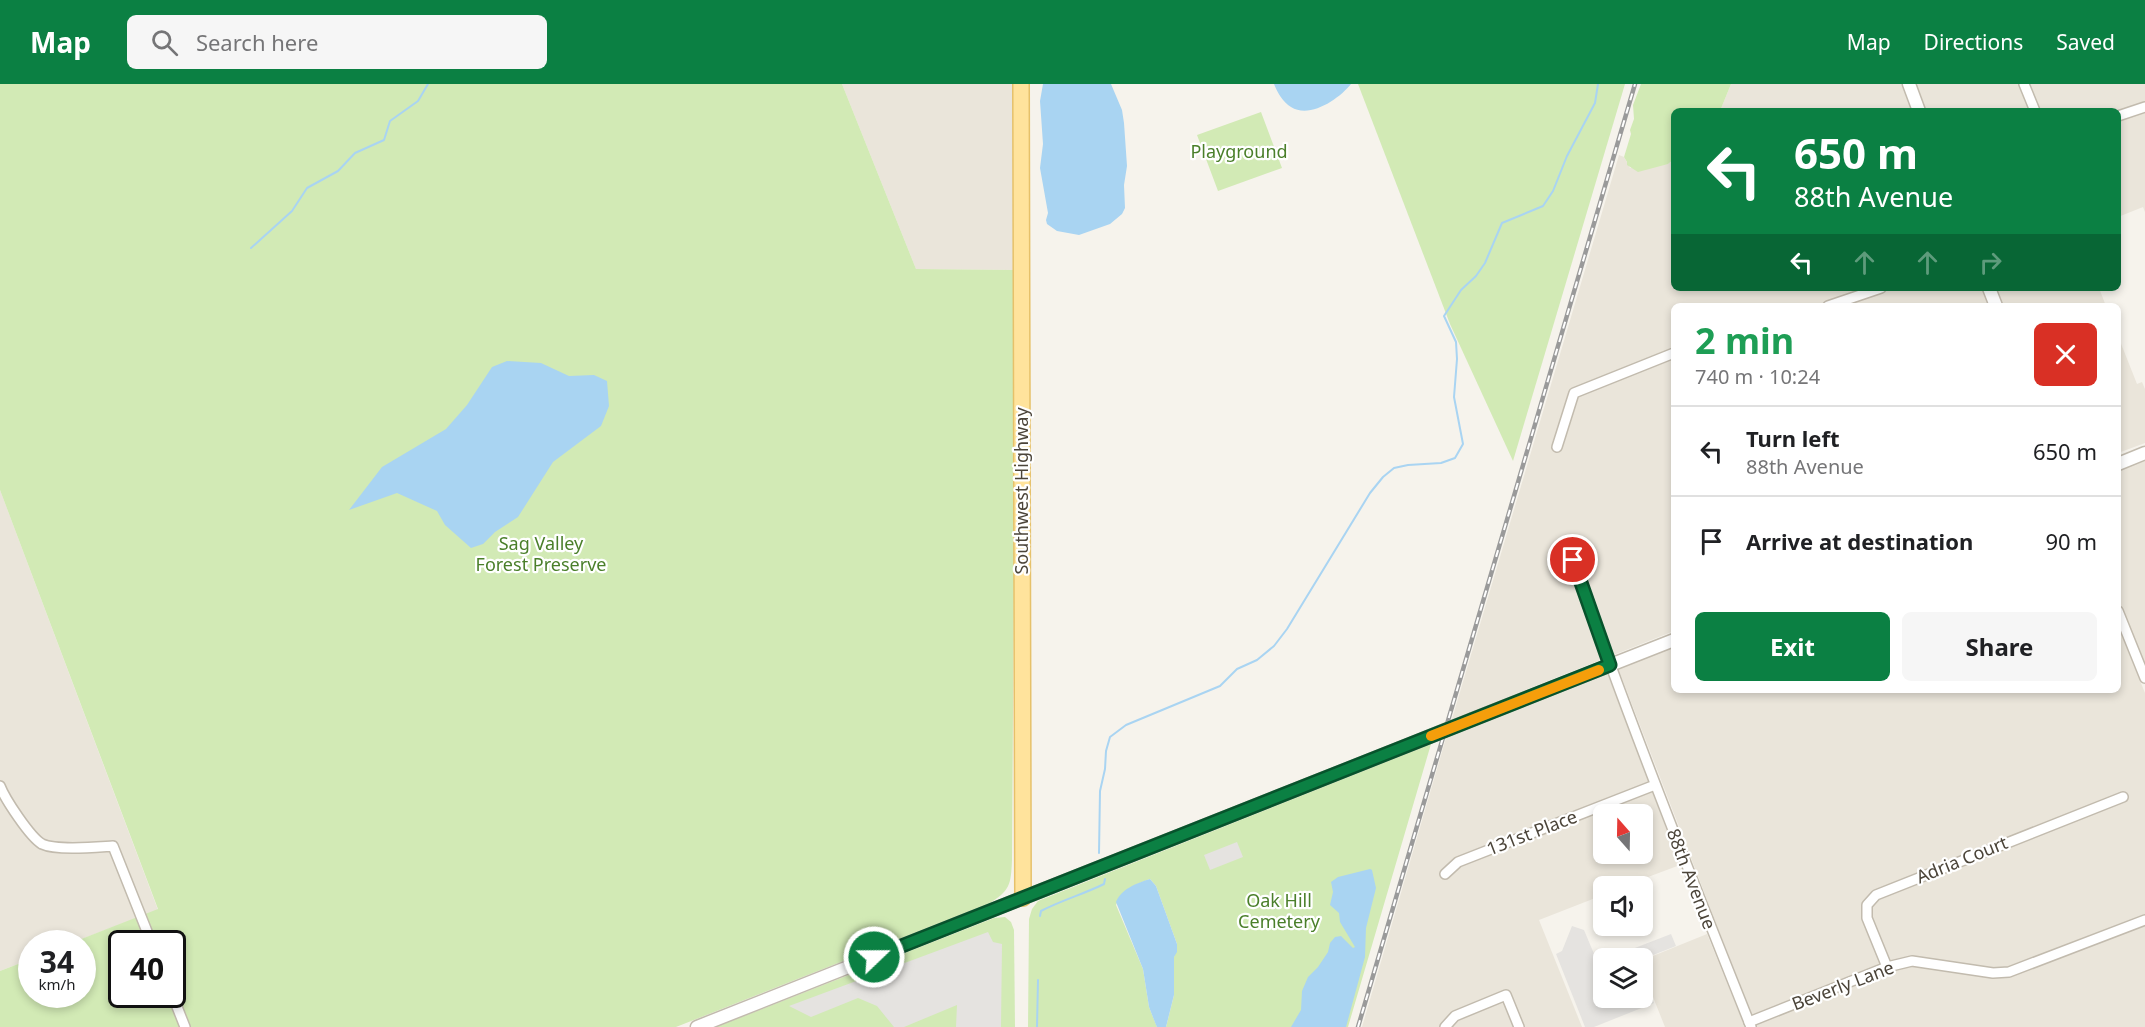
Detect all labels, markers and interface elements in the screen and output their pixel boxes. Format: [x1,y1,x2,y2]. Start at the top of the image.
search box [127,15,547,69]
text: Map [30,23,91,61]
icon: search [148,26,181,59]
text: Search here [196,27,318,57]
text: Map [1847,28,1891,56]
text: Directions [1924,28,2023,56]
text: Saved [2056,28,2115,56]
text: 650 m [1794,124,1918,181]
icon: left [1695,132,1773,210]
park label: Playground [1190,139,1288,163]
text: 88th Avenue [1794,178,1953,215]
icon: left [1785,246,1818,279]
icon: ahead [1848,246,1881,279]
icon: ahead [1911,246,1944,279]
icon: right [1974,246,2007,279]
text: 2 min [1695,316,1794,365]
button: close [2034,323,2097,386]
text: 740 m · 10:24 [1695,363,1820,390]
street label: Southwest Highway [1009,407,1033,575]
text: Turn left [1746,423,1840,453]
icon: left [1695,435,1728,468]
text: 650 m [2033,436,2097,466]
text: 88th Avenue [1746,453,1864,480]
icon: arrive [1695,525,1728,558]
text: Arrive at destination [1746,526,1973,556]
text: 90 m [2046,526,2097,556]
park label: Sag Valley Forest Preserve [476,531,606,576]
pin [1547,534,1598,585]
icon: arrive [1556,543,1589,576]
button: Exit [1695,612,1890,681]
button: Share [1902,612,2097,681]
street label: 131st Place [1483,804,1580,860]
north arrow [1593,804,1653,864]
map controls [1593,804,1653,1008]
street label: 88th Avenue [1662,825,1722,932]
street label: Adria Court [1912,830,2011,888]
button: sound [1593,876,1653,936]
park label: Oak Hill Cemetery [1238,888,1321,933]
position arrow [842,925,906,989]
speed limit sign: 40 [108,930,186,1008]
text: 34 [40,941,74,982]
button: layers [1593,948,1653,1008]
street label: Beverly Lane [1788,955,1897,1016]
text: km/h [39,974,75,994]

